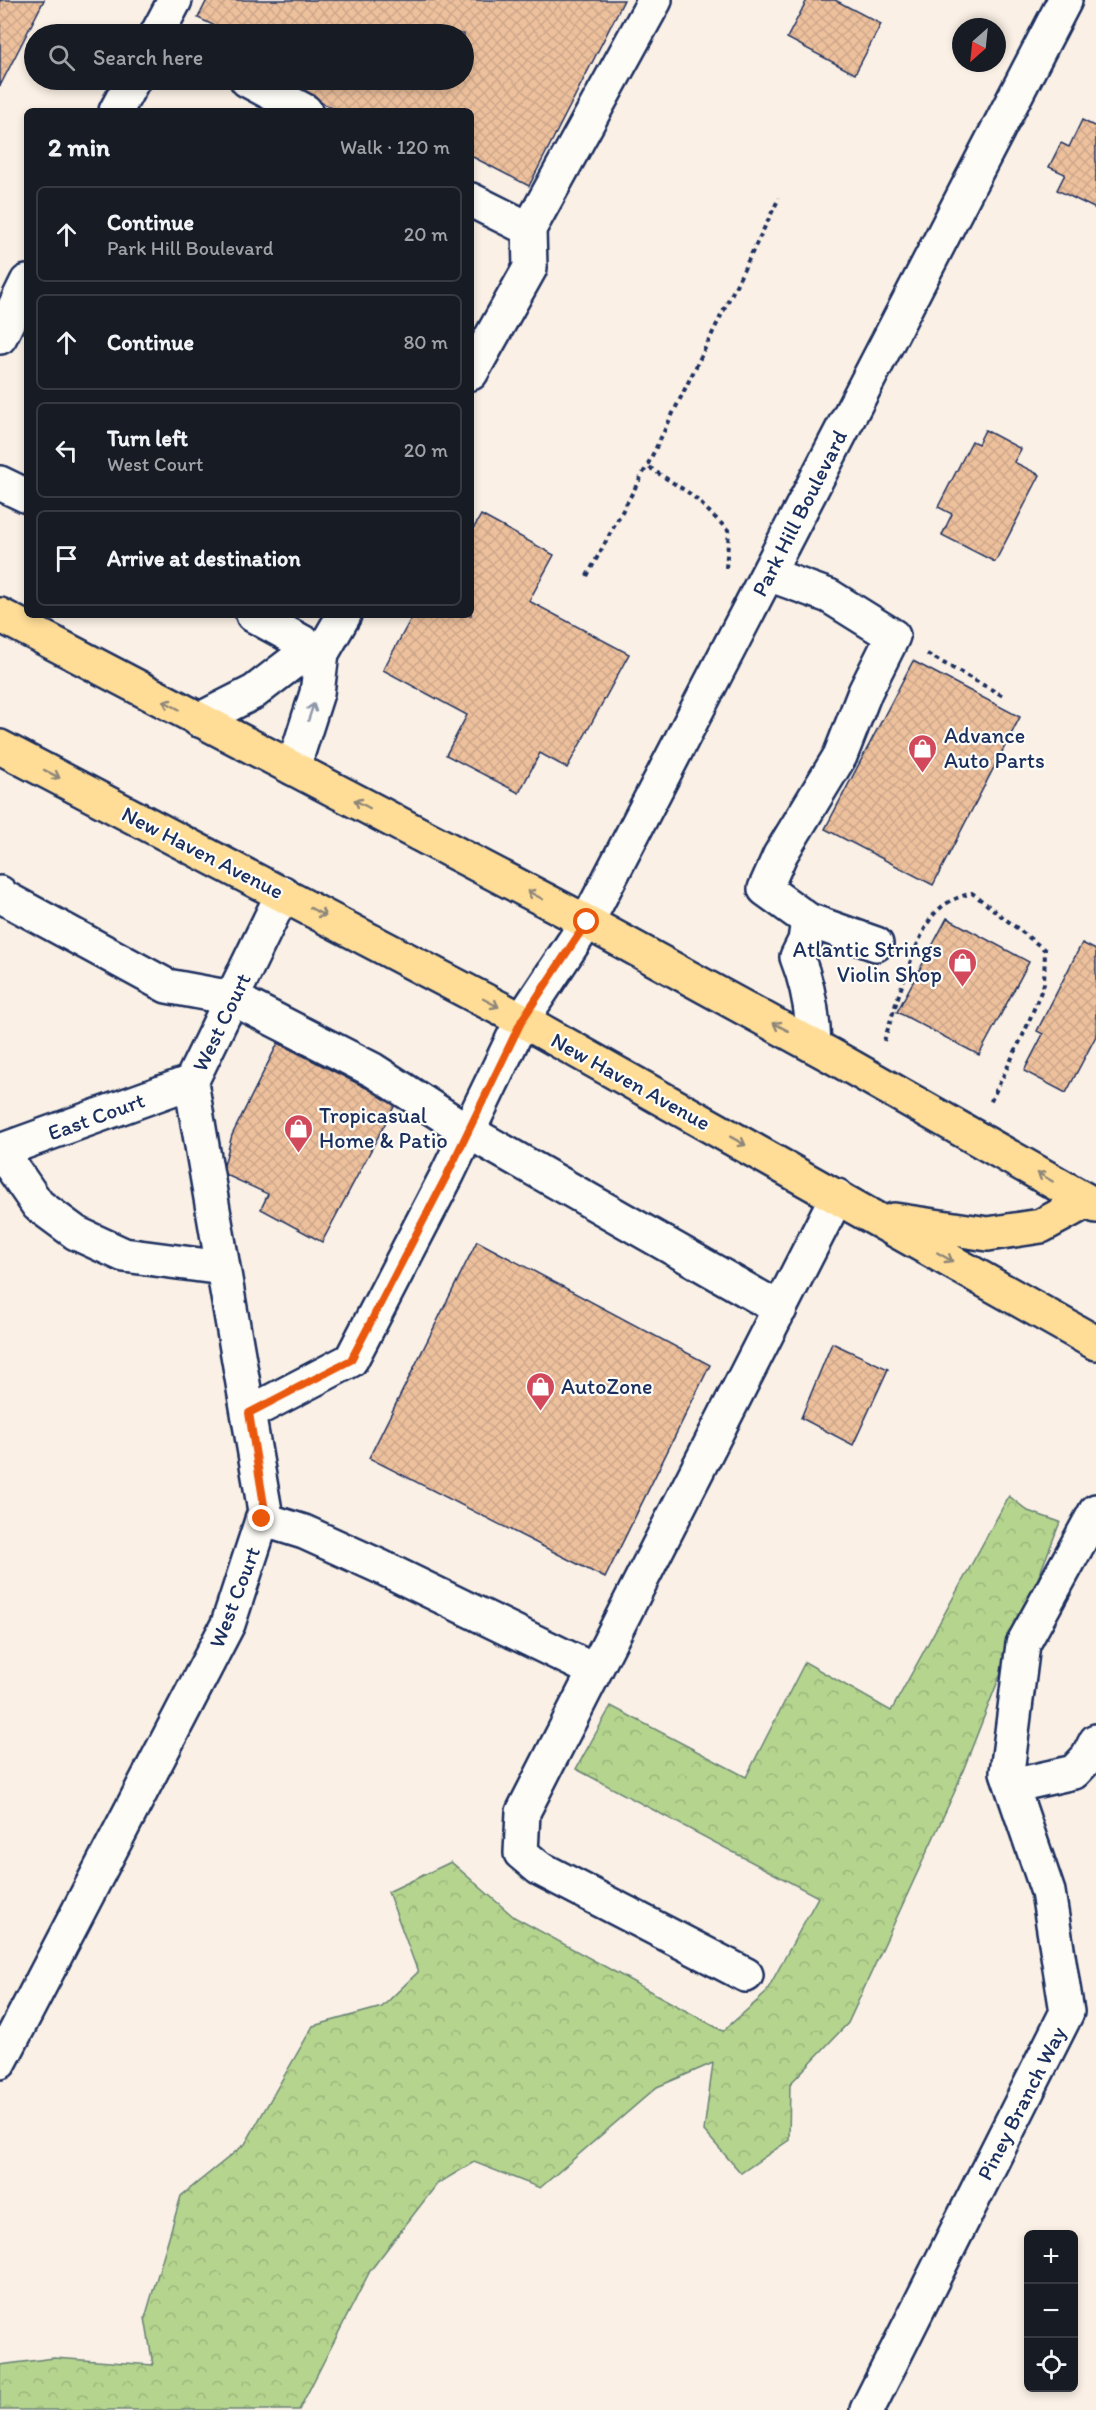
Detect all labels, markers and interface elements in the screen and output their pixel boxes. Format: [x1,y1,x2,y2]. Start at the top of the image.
north arrow [952,18,1006,72]
search box [24,24,474,90]
icon: search [45,41,78,74]
text: Search here [93,44,203,71]
text: 2 min [48,131,110,163]
text: Walk · 120 m [340,135,450,159]
text: Continue [107,209,194,236]
icon: ahead [50,218,83,251]
text: 20 m [404,222,448,246]
text: Park Hill Boulevard [107,236,273,260]
icon: ahead [50,326,83,359]
text: Continue [107,329,194,356]
text: 80 m [403,330,448,354]
text: Turn left [107,425,188,452]
street label: Park Hill Boulevard [746,425,853,601]
icon: left [50,434,83,467]
text: 20 m [404,438,448,462]
text: West Court [107,452,203,476]
icon: arrive [50,542,83,575]
text: Arrive at destination [107,545,301,572]
one-way arrow [162,698,180,710]
one-way arrow [306,703,317,722]
place label: Advance Auto Parts [944,722,1045,774]
shop icon: Advance Auto Parts [907,732,939,774]
one-way arrow [43,768,60,780]
one-way arrow [354,798,372,810]
street label: New Haven Avenue [117,800,288,905]
one-way arrow [527,889,544,901]
one-way arrow [309,907,327,918]
route start [573,908,599,934]
place label: Atlantic Strings Violin Shop [793,936,942,988]
shop icon: Atlantic Strings Violin Shop [947,946,979,988]
street label: West Court [186,969,257,1076]
one-way arrow [481,998,499,1010]
one-way arrow [773,1021,790,1033]
street label: New Haven Avenue [546,1026,715,1136]
street label: East Court [44,1086,148,1146]
place label: Tropicasual Home & Patio [319,1102,448,1154]
shop icon: Tropicasual Home & Patio [282,1112,314,1154]
one-way arrow [729,1135,746,1147]
one-way arrow [1037,1171,1054,1183]
one-way arrow [936,1251,953,1263]
shop icon: AutoZone [524,1370,556,1412]
place label: AutoZone [561,1373,652,1400]
route end [248,1505,274,1531]
street label: West Court [203,1543,266,1652]
street label: Piney Branch Way [971,2021,1072,2185]
map controls [1024,2230,1078,2392]
button: + [1024,2230,1078,2284]
button: − [1024,2284,1078,2338]
button: locate [1024,2338,1078,2392]

